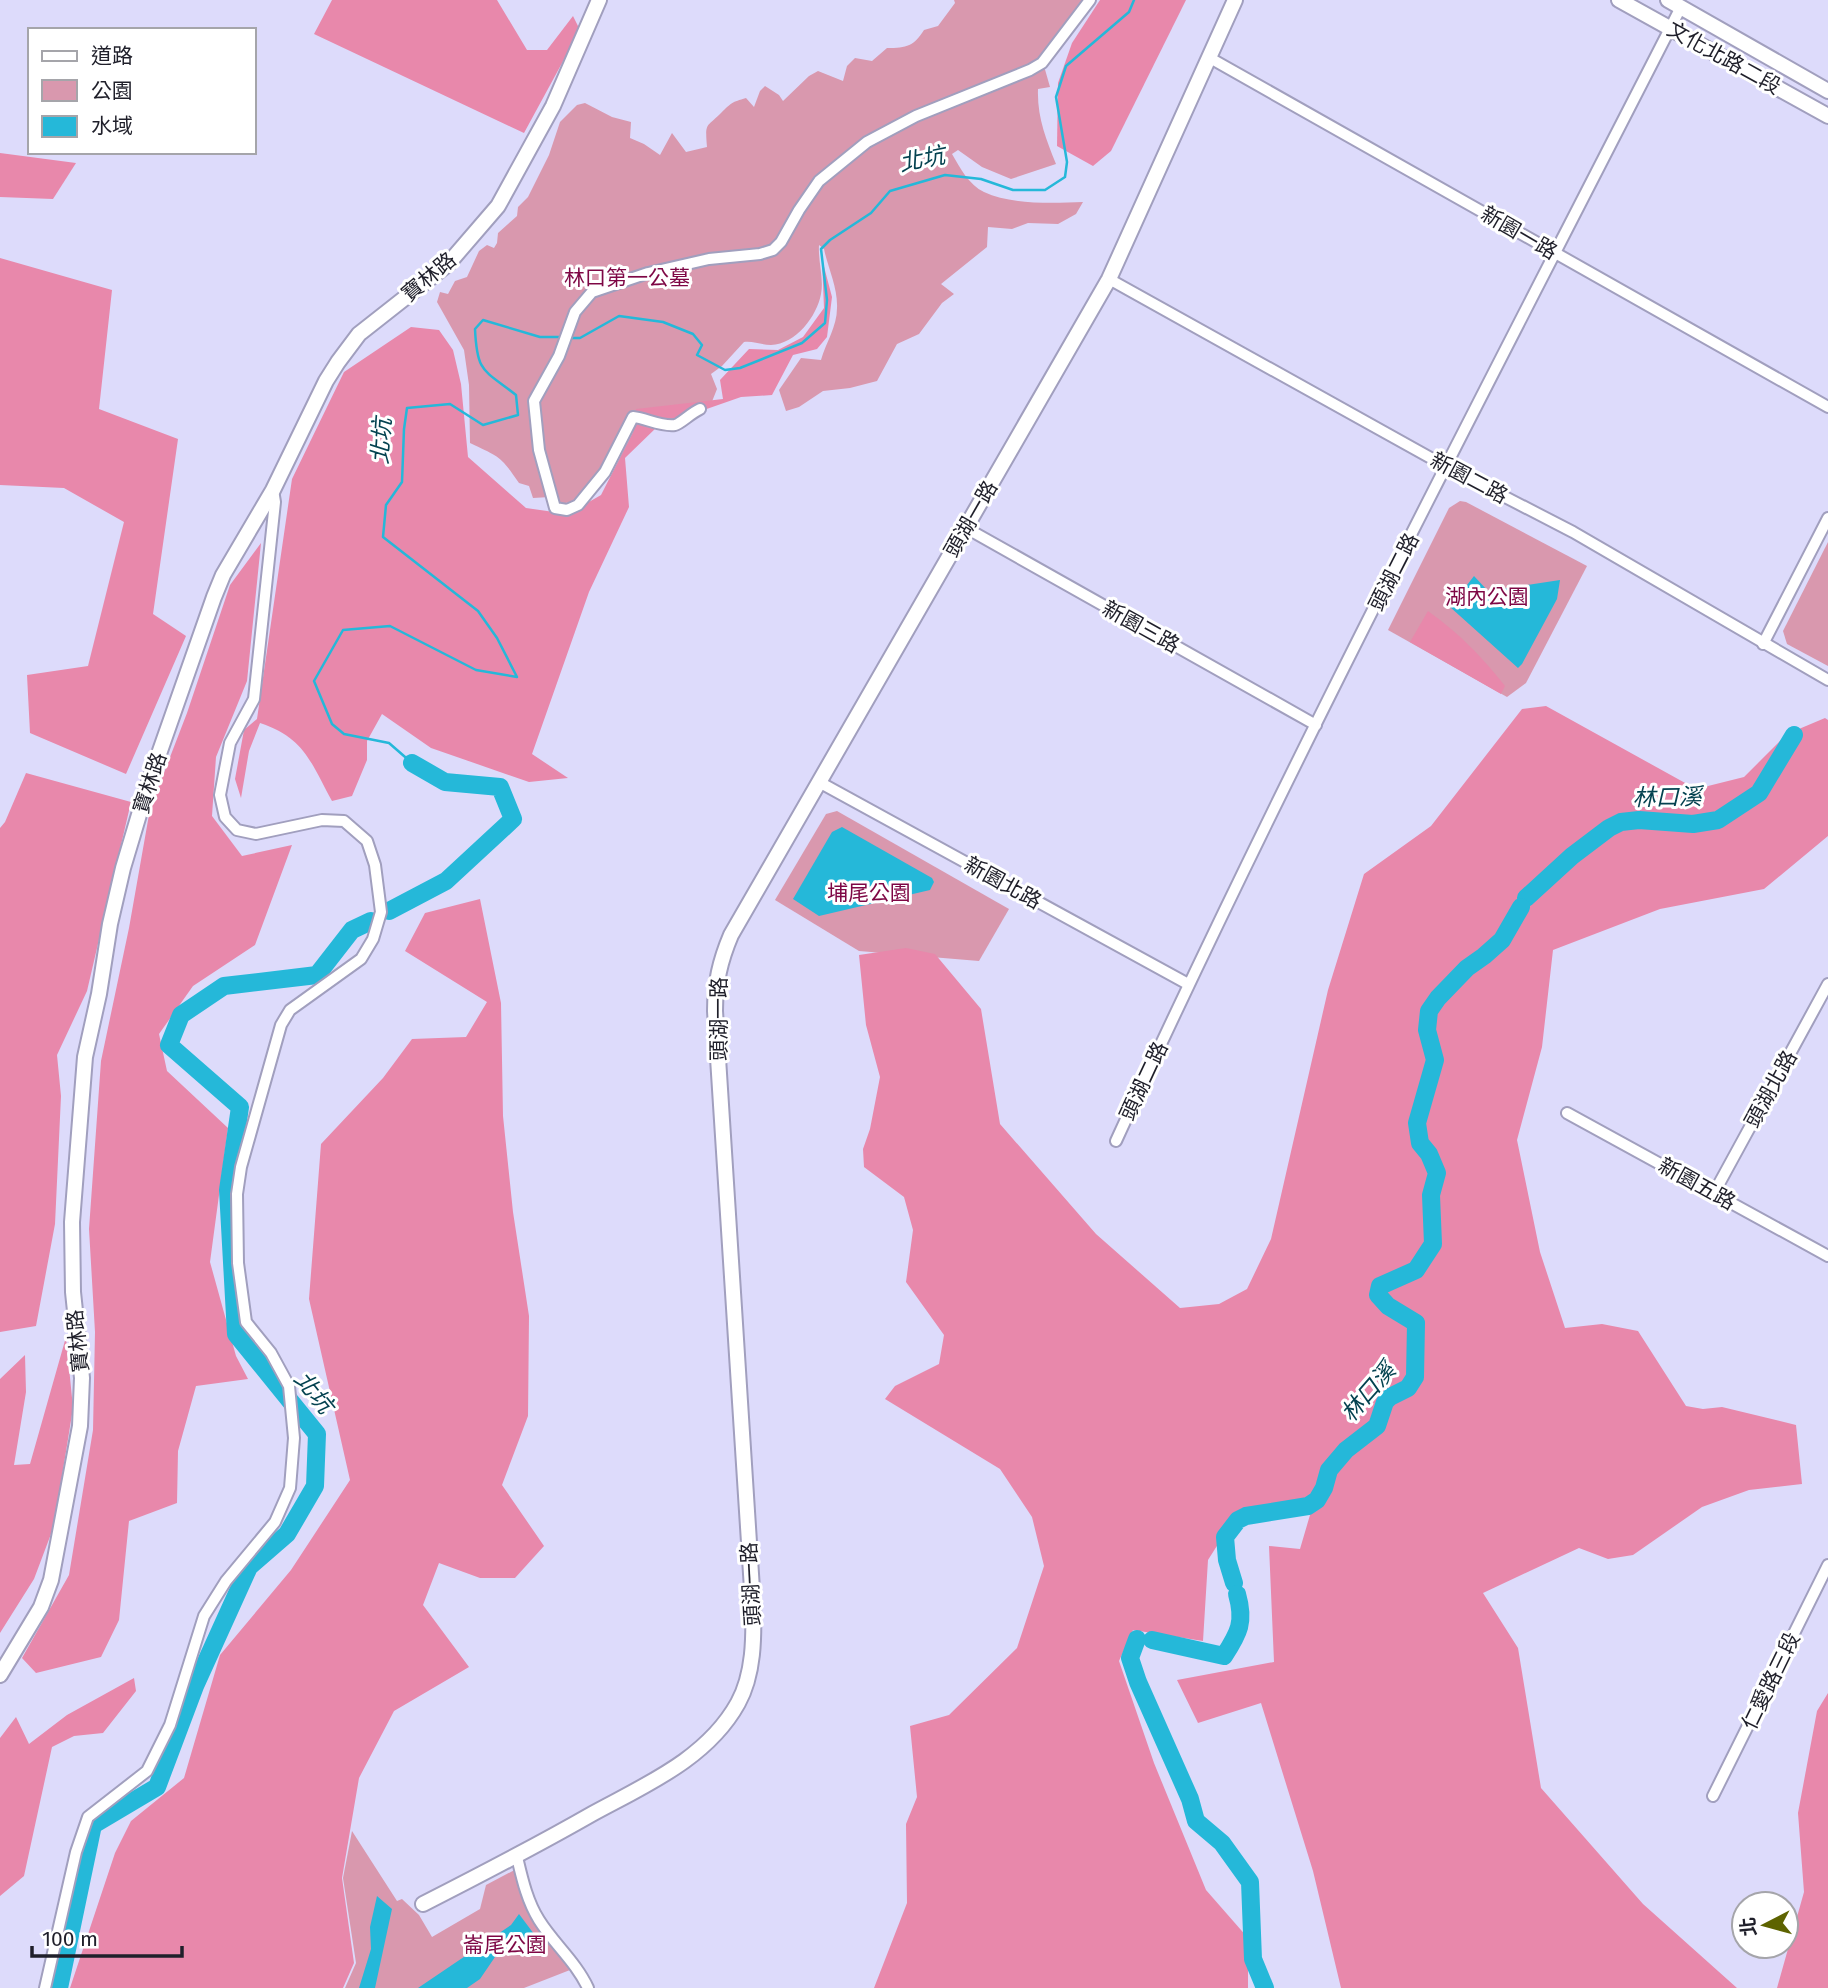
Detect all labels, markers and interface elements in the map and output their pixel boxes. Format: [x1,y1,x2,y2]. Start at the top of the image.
street label: 文化北路二段 [1663,16,1785,100]
legend [28,28,256,154]
text: 道路 [91,43,133,69]
text: 公園 [91,78,133,104]
text: 水域 [91,113,133,139]
water label: 北坑 [897,140,950,177]
street label: 新園一路 [1476,201,1562,265]
street label: 寶林路 [397,247,461,307]
park label: 林口第一公墓 [564,265,690,291]
water label: 北坑 [365,414,397,465]
street label: 新園二路 [1426,447,1512,509]
street label: 頭湖一路 [939,476,1003,562]
street label: 頭湖二路 [1363,529,1425,615]
park label: 湖內公園 [1445,584,1529,610]
street label: 新園三路 [1098,595,1184,659]
street label: 寶林路 [128,749,172,817]
water label: 林口溪 [1632,782,1705,812]
street label: 新園北路 [960,851,1046,915]
park label: 埔尾公園 [827,880,911,906]
street label: 頭湖一路 [706,977,732,1061]
street label: 頭湖二路 [1114,1037,1174,1125]
street label: 頭湖北路 [1739,1046,1803,1132]
street label: 新園五路 [1654,1152,1740,1216]
street label: 寶林路 [62,1308,94,1374]
water label: 林口溪 [1335,1355,1403,1427]
water label: 北坑 [289,1365,341,1421]
street label: 頭湖一路 [736,1541,766,1627]
street label: 仁愛路三段 [1736,1628,1806,1734]
north arrow [1730,1890,1800,1960]
scale bar [32,1914,182,1958]
text: 北 [1736,1916,1761,1937]
text: 100 m [42,1926,98,1952]
park label: 崙尾公園 [463,1932,547,1958]

